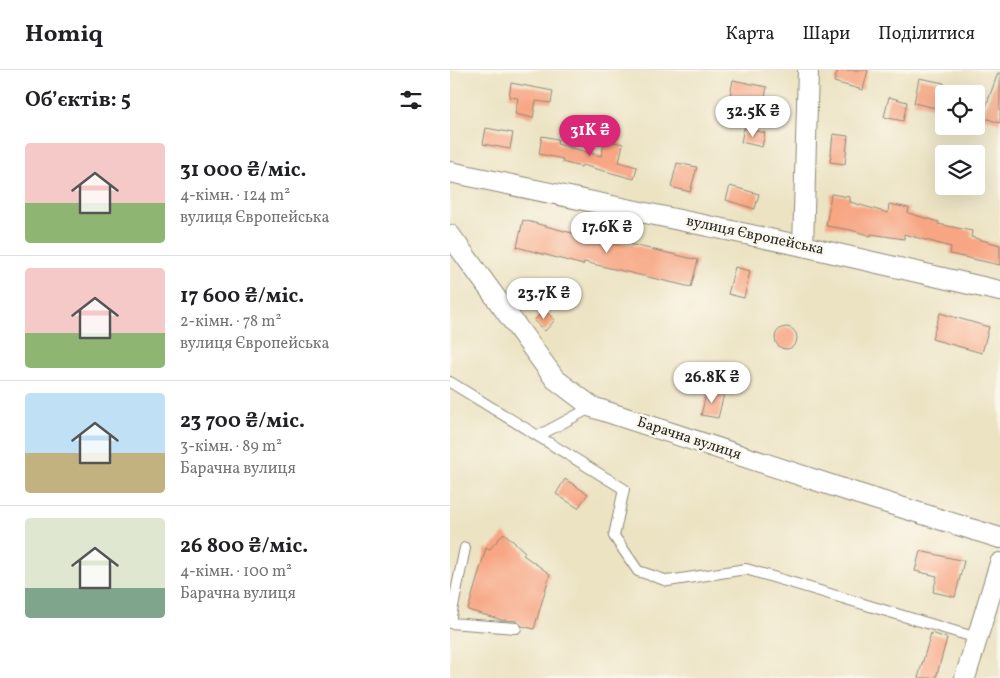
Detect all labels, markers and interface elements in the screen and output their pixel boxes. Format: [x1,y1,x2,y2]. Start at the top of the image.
text: Homiq [25,18,103,52]
text: Карта [726,22,774,47]
text: Шари [802,22,850,47]
text: Поділитися [878,22,975,47]
map controls [935,85,985,195]
button: locate [935,85,985,135]
text: Об’єктів: 5 [25,86,131,115]
icon: filters [397,86,425,114]
pin: 32.5K ₴ [707,96,799,138]
text: 32.5K ₴ [726,101,780,123]
pin: 31K ₴ [555,114,625,157]
text: 31K ₴ [570,120,610,142]
button: layers [935,145,985,195]
text: 31 000 ₴/міс. [180,156,307,185]
icon: home [65,163,125,223]
text: 4-кімн. · 124 m² [180,185,290,207]
text: вулиця Європейська [180,207,329,229]
street label: вулиця Європейська [684,211,826,261]
pin: 17.6K ₴ [561,212,653,254]
text: 17.6K ₴ [582,217,632,239]
pin: 23.7K ₴ [498,278,590,320]
text: 17 600 ₴/міс. [180,282,304,311]
text: 23.7K ₴ [518,283,570,305]
icon: home [65,288,125,348]
text: 2-кімн. · 78 m² [180,311,281,333]
text: вулиця Європейська [180,333,329,355]
pin: 26.8K ₴ [666,362,758,404]
text: 26.8K ₴ [684,367,740,389]
text: 23 700 ₴/міс. [180,407,305,436]
street label: Барачна вулиця [634,412,744,466]
icon: home [65,413,125,473]
text: 3-кімн. · 89 m² [180,436,282,458]
text: Барачна вулиця [180,458,296,480]
text: 26 800 ₴/міс. [180,532,308,561]
icon: home [65,538,125,598]
text: 4-кімн. · 100 m² [180,561,292,583]
text: Барачна вулиця [180,583,296,605]

